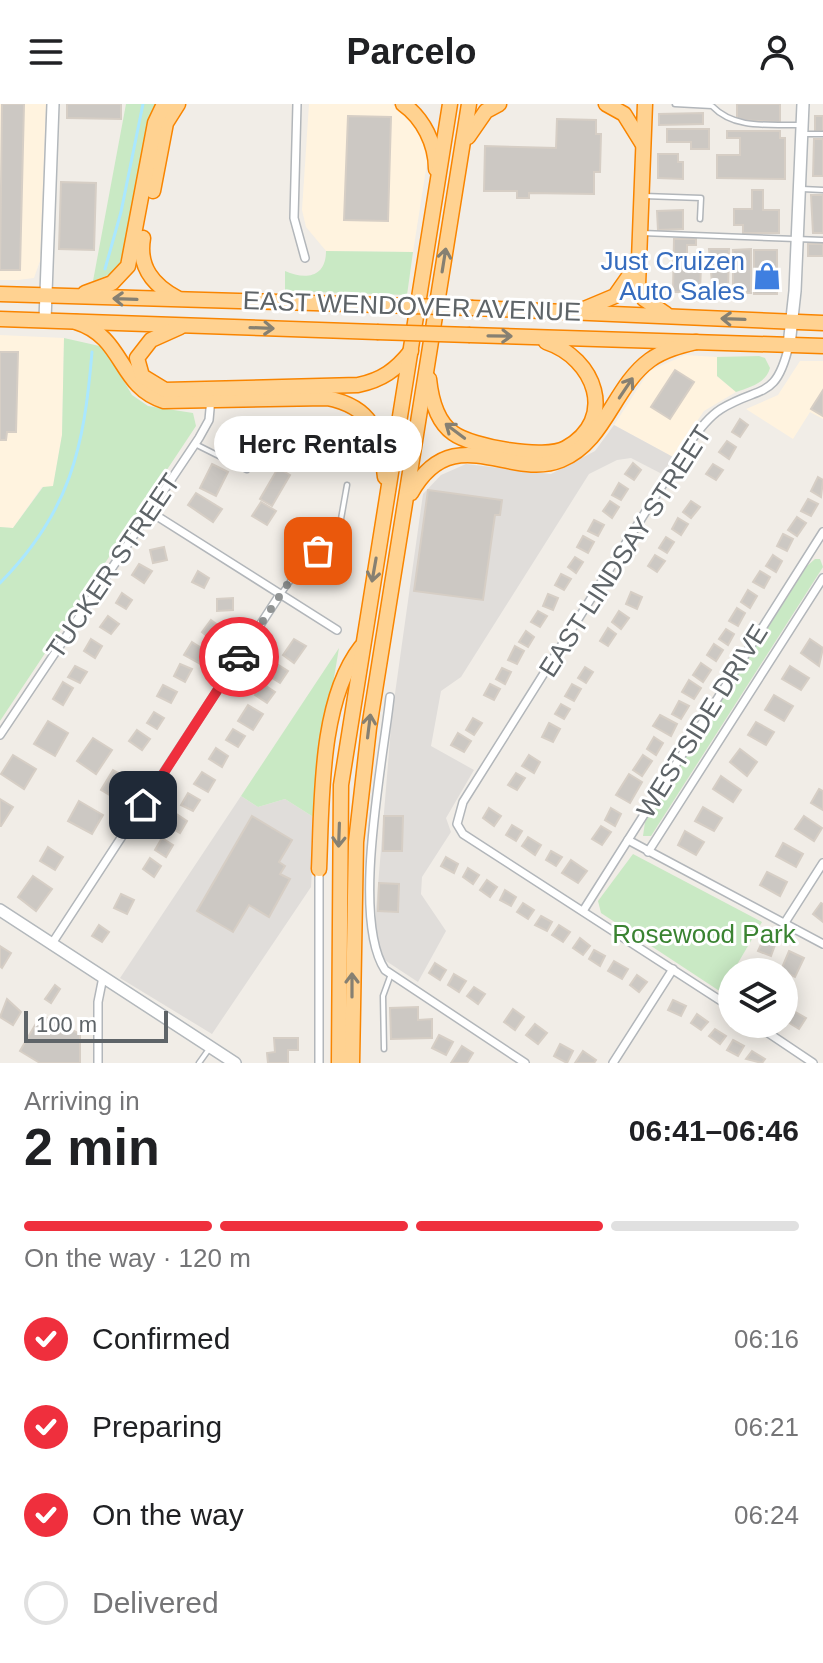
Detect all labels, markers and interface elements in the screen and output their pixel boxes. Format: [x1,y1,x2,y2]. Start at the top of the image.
icon: menu [24,30,68,74]
icon: person [755,30,799,74]
text: Parcelo [346,31,477,72]
place label: Just Cruizen Auto Sales [601,246,745,306]
one-way arrow [437,248,452,273]
shop icon: Just Cruizen Auto Sales [752,261,782,291]
street label: EAST WENDOVER AVENUE [242,285,582,327]
one-way arrow [112,291,139,306]
one-way arrow [720,312,747,327]
one-way arrow [248,321,275,336]
one-way arrow [486,328,513,344]
one-way arrow [618,377,634,400]
callout: Herc Rentals [214,415,422,471]
street label: EAST LINDSAY STREET [533,420,718,682]
one-way arrow [445,423,466,440]
text: Herc Rentals [239,429,397,459]
street label: TUCKER STREET [40,468,186,664]
pin [284,517,352,585]
icon: bag [296,529,340,573]
one-way arrow [366,556,381,582]
courier [199,617,279,697]
street label: WESTSIDE DRIVE [630,619,774,823]
icon: car [217,635,261,679]
one-way arrow [362,714,377,739]
pin [109,771,177,839]
icon: home [121,783,165,827]
one-way arrow [332,821,347,848]
park label: Rosewood Park [612,919,797,949]
map controls [718,958,798,1038]
button: layers [718,958,798,1038]
one-way arrow [344,972,360,999]
scale bar [24,1007,168,1043]
text: 100 m [36,1012,97,1037]
text: Arriving in [24,1086,140,1116]
text: 06:41–06:46 [629,1114,799,1147]
text: 2 min [24,1118,160,1176]
text: On the way · 120 m [24,1243,251,1273]
icon: check [24,1317,68,1361]
text: Confirmed [92,1322,230,1355]
text: 06:16 [734,1324,799,1354]
icon: check [24,1405,68,1449]
text: Preparing [92,1410,222,1443]
text: 06:21 [734,1412,799,1442]
icon: check [24,1493,68,1537]
text: On the way [92,1498,244,1531]
text: 06:24 [734,1500,799,1530]
text: Delivered [92,1586,219,1619]

